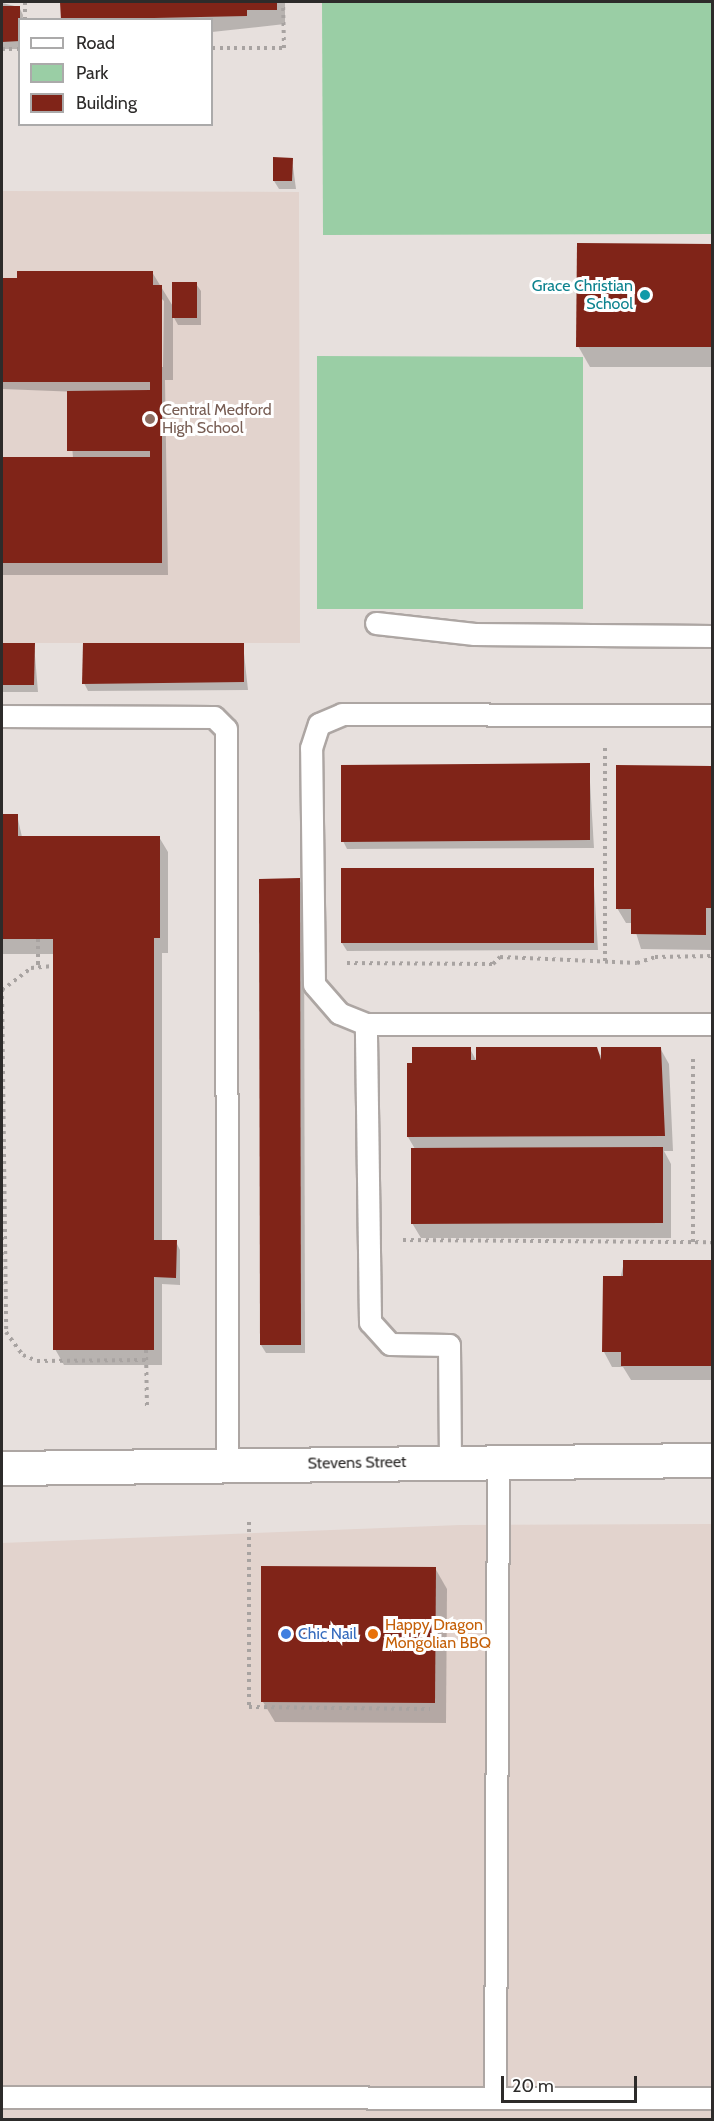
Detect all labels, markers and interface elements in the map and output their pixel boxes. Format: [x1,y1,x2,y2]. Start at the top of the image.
legend [18,18,213,126]
text: Road [76,32,115,54]
text: Park [76,62,108,84]
text: Building [76,92,137,114]
place label: Grace Christian School [532,276,633,314]
marker: Grace Christian School [638,288,652,302]
place label: Central Medford High School [162,400,272,438]
marker: Central Medford High School [143,412,157,426]
street label: Stevens Street [307,1453,407,1473]
place label: Happy Dragon Mongolian BBQ [385,1615,491,1653]
place label: Chic Nail [298,1624,357,1644]
marker: Chic Nail [279,1627,293,1641]
marker: Happy Dragon Mongolian BBQ [366,1627,380,1641]
scale bar [504,2064,640,2102]
text: 20 m [512,2075,554,2097]

